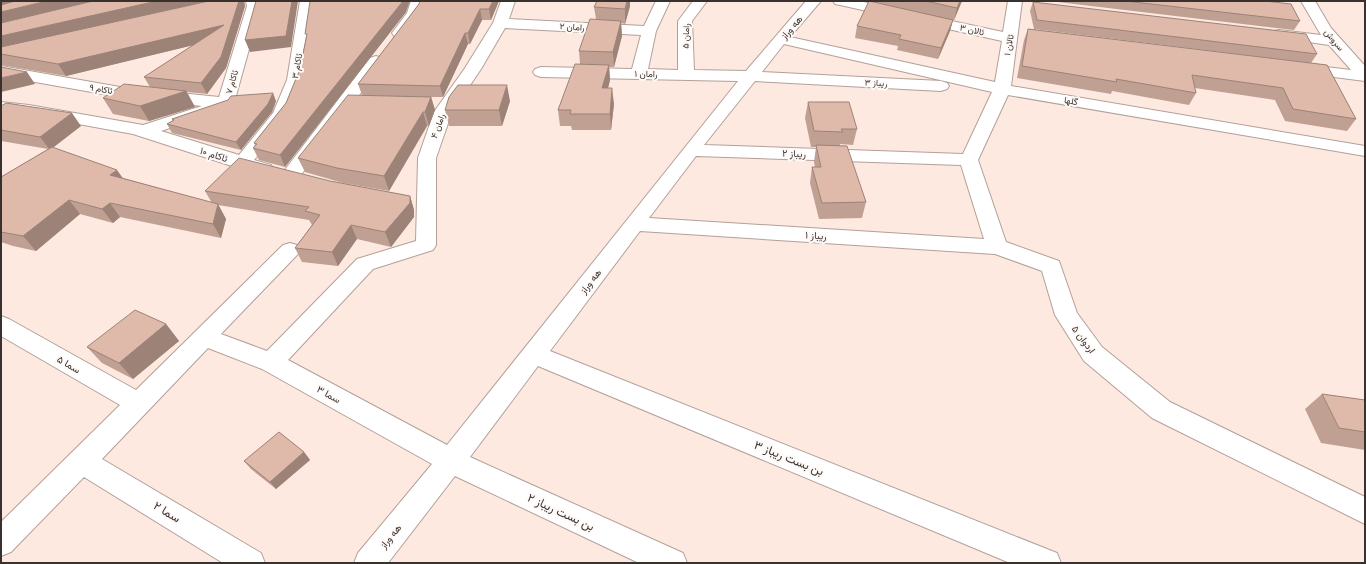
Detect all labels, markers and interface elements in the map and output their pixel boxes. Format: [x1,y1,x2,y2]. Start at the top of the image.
street label: هه وراز [777,13,805,43]
street label: رامان ۲ [559,20,585,34]
street label: ئالان ۳ [959,22,986,38]
street label: رامان ۵ [680,23,692,49]
street label: سروش [1321,27,1347,53]
street label: ئالان ۱ [1001,33,1016,56]
street label: ئاکام ۳ [289,52,305,79]
street label: ئاکام ۷ [223,68,241,95]
street label: رامان ۱ [634,68,658,80]
street label: ریباز ۳ [864,76,888,90]
street label: ئاکام ۹ [88,81,114,97]
street label: گلها [1063,94,1079,108]
street label: رامان ۴ [428,112,448,140]
street label: ئاکام ۱۰ [198,144,229,165]
street label: ریباز ۲ [782,147,806,160]
street label: ریباز ۱ [805,228,827,243]
street label: هه وراز [576,266,604,297]
street label: اردوان ۵ [1069,323,1098,356]
street label: سما ۵ [55,353,83,376]
street label: سما ۳ [314,383,343,406]
street label: بن بست ریباز ۳ [752,437,826,479]
street label: بن بست ریباز ۲ [525,489,597,535]
street label: سما ۲ [151,498,184,525]
street label: هه وراز [376,521,404,552]

